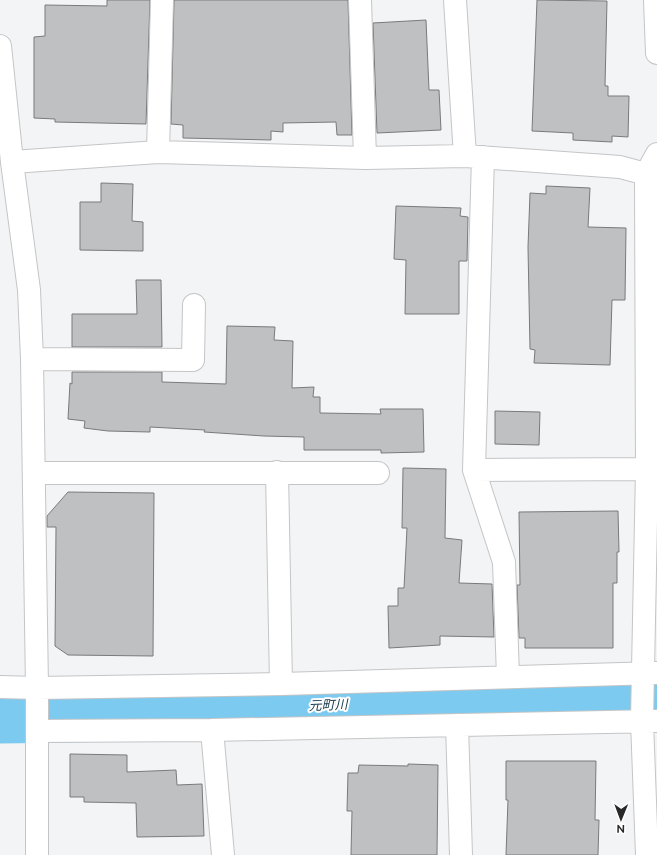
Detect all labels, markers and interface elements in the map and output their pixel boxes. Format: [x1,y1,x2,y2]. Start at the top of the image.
water label: 元町川 [308,697,350,713]
north arrow [601,799,641,839]
text: N [617,822,625,835]

